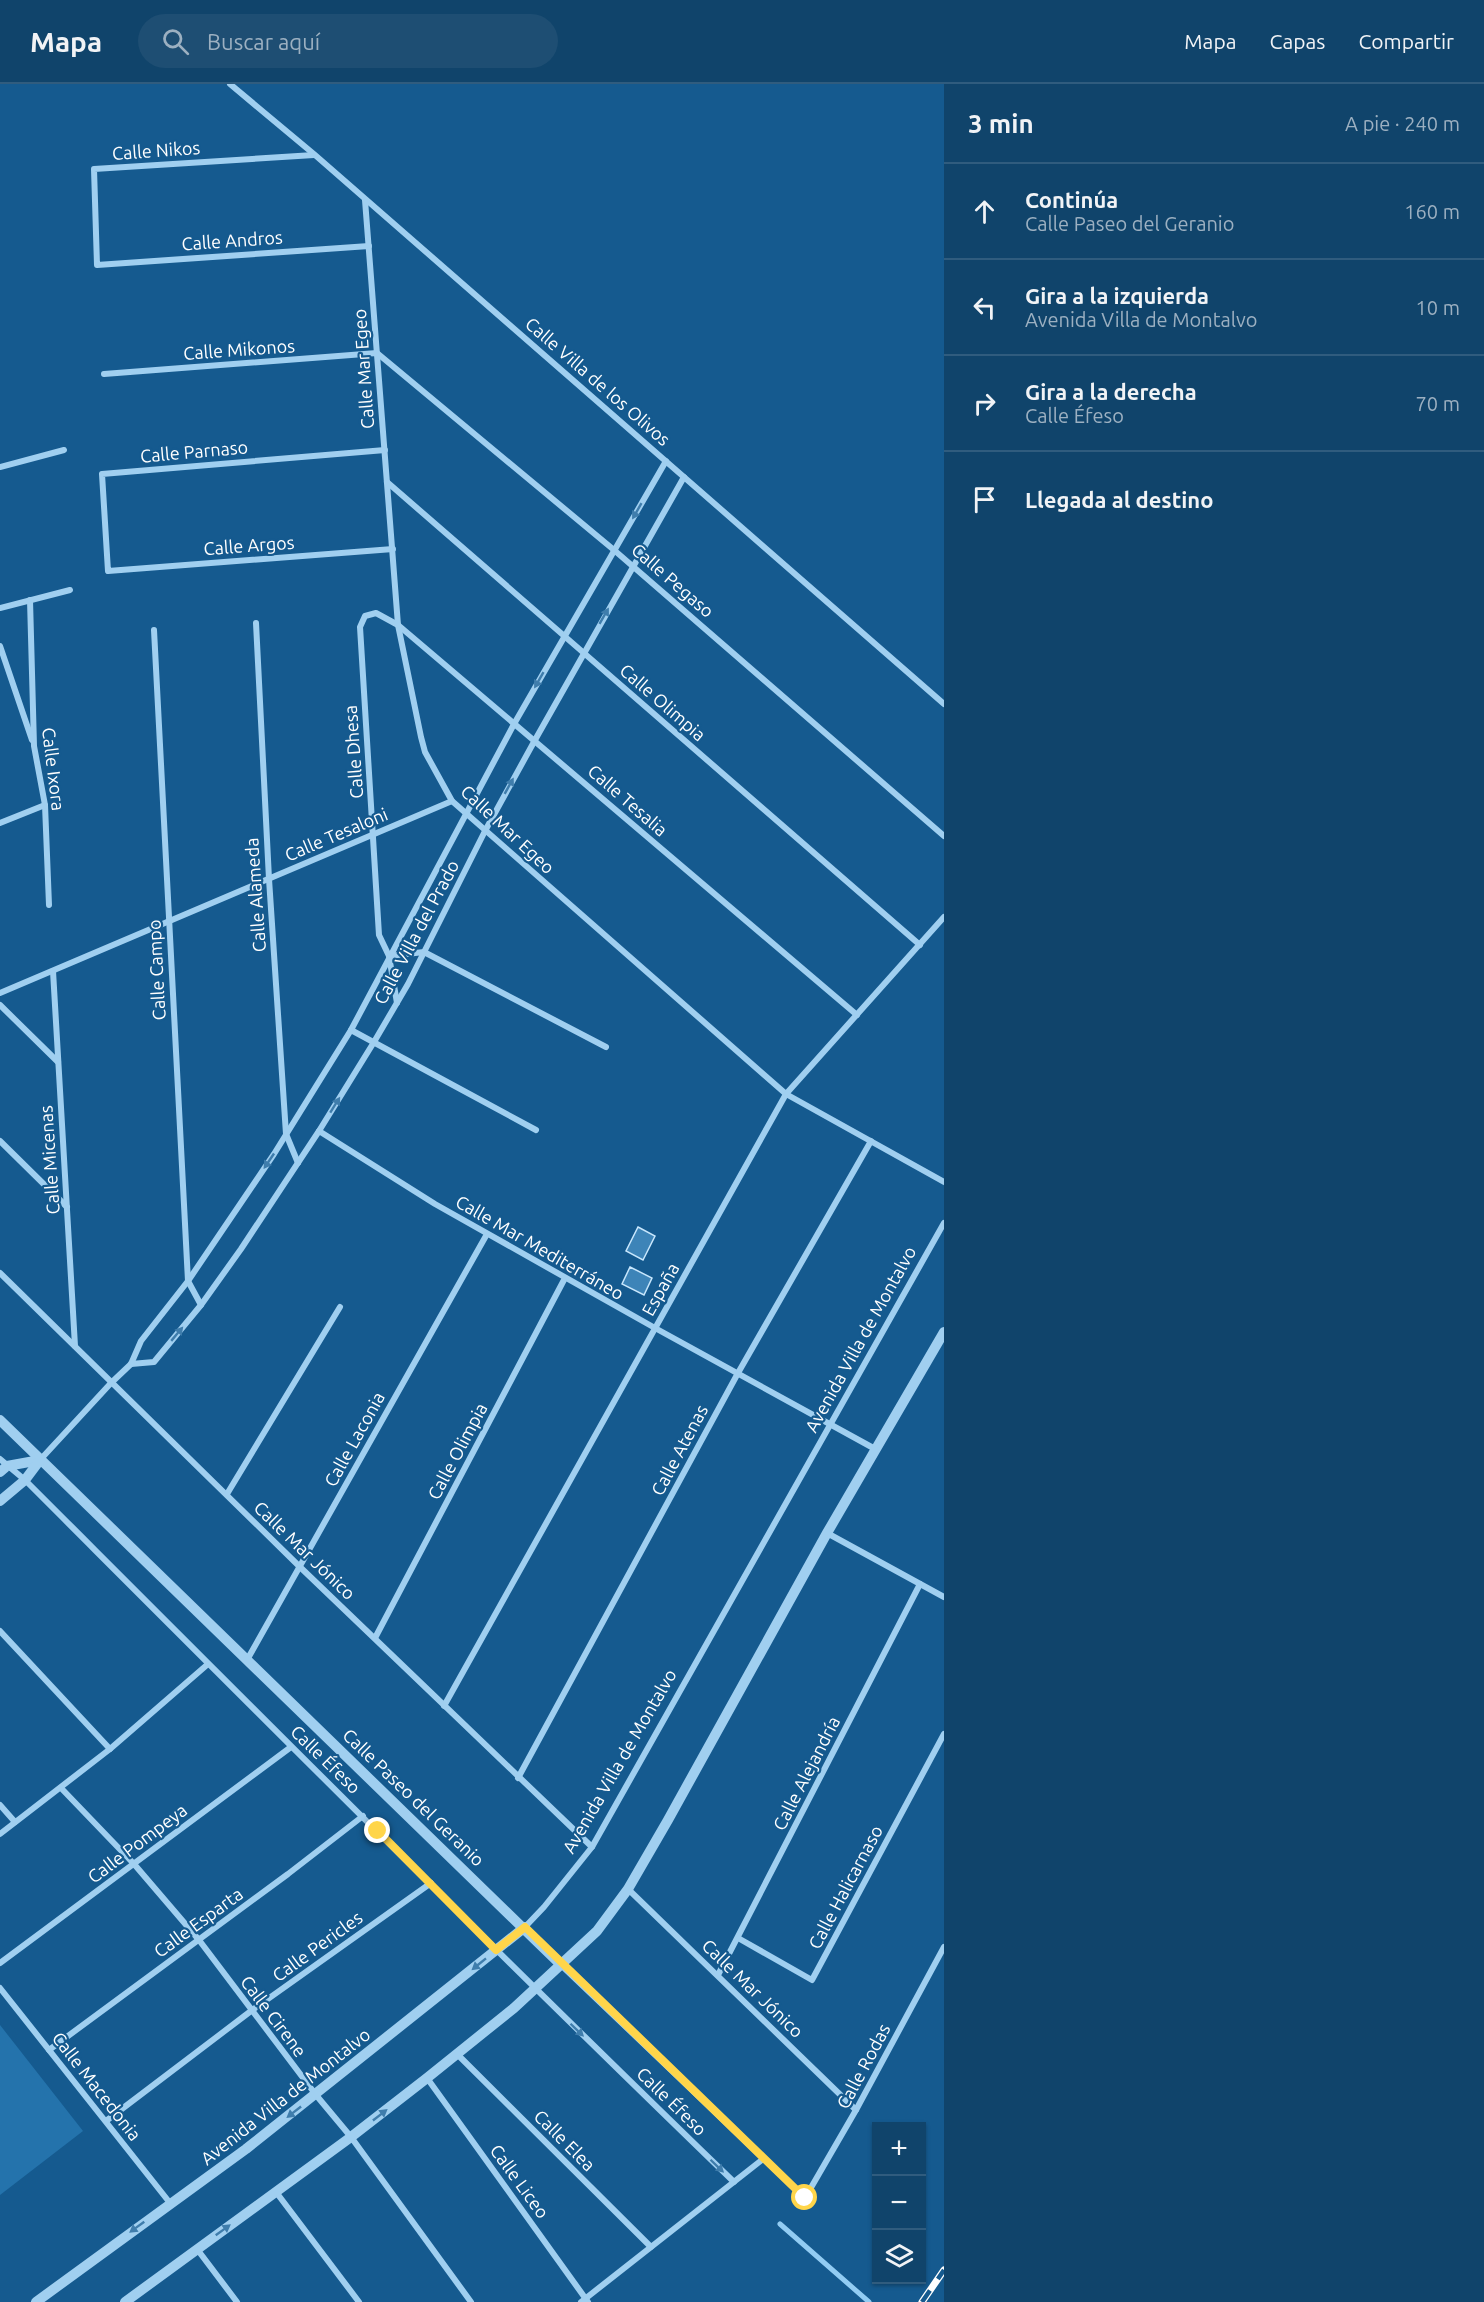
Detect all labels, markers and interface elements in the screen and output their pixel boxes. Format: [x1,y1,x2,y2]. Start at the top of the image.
search box [138,14,558,68]
icon: search [159,25,192,58]
text: Mapa [30,26,102,57]
text: Buscar aquí [207,29,320,54]
text: Mapa [1184,29,1236,53]
text: Capas [1269,29,1325,53]
text: Compartir [1358,29,1454,53]
text: 3 min [968,109,1034,138]
text: A pie · 240 m [1345,112,1460,135]
street label: Calle Nikos [111,137,201,163]
text: Continúa [1025,187,1118,212]
icon: ahead [968,195,1001,228]
text: 160 m [1404,200,1460,223]
text: Calle Paseo del Geranio [1025,212,1234,235]
street label: Calle Andros [181,226,283,254]
text: Gira a la izquierda [1025,283,1209,308]
icon: left [968,291,1001,324]
text: 10 m [1416,296,1460,319]
street label: Calle Mar Egeo [349,308,377,430]
text: Avenida Villa de Montalvo [1025,308,1257,331]
street label: Calle Villa de los Olivos [522,313,674,449]
street label: Calle Mikonos [183,335,296,363]
text: Gira a la derecha [1025,379,1197,404]
icon: right [968,387,1001,420]
text: 70 m [1416,392,1460,415]
text: Calle Éfeso [1025,404,1124,427]
street label: Calle Parnaso [139,436,249,466]
icon: arrive [968,483,1001,516]
text: Llegada al destino [1025,487,1213,512]
one-way arrow [631,503,642,519]
street label: Calle Argos [203,532,295,558]
street label: Calle Pegaso [628,539,718,621]
one-way arrow [599,608,610,624]
street label: Calle Olimpia [616,660,710,744]
one-way arrow [534,672,544,689]
street label: Calle Dhesa [340,705,366,799]
street label: Calle Ixora [39,726,69,812]
street label: Calle Tesalia [584,760,672,840]
one-way arrow [504,778,514,795]
street label: Calle Mar Egeo [457,781,559,877]
street label: Calle Tesaloni [282,803,390,865]
street label: Calle Alameda [241,837,269,953]
street label: Calle Villa del Prado [370,857,462,1007]
street label: Calle Campo [143,919,169,1021]
one-way arrow [330,1097,341,1113]
street label: Calle Micenas [35,1105,63,1215]
one-way arrow [263,1153,275,1169]
street label: Calle Mar Mediterráneo [452,1191,628,1303]
street label: Avenida Villa de Montalvo [801,1243,919,1435]
street label: España [637,1259,683,1319]
one-way arrow [170,1327,183,1342]
street label: Calle Laconia [320,1388,388,1490]
street label: Calle Olimpia [423,1399,491,1503]
street label: Calle Atenas [647,1401,711,1499]
street label: Calle Mar Jónico [250,1497,360,1603]
street label: Avenida Villa de Montalvo [558,1665,680,1857]
street label: Calle Alejandría [769,1713,843,1833]
street label: Calle Éfeso [287,1720,366,1797]
street label: Calle Paseo del Geranio [339,1724,489,1870]
street label: Calle Pompeya [84,1799,190,1887]
route end [364,1817,390,1843]
street label: Calle Halicarnaso [804,1822,886,1952]
street label: Calle Esparta [150,1883,246,1961]
street label: Calle Pericles [268,1907,366,1985]
street label: Calle Mar Jónico [698,1935,808,2041]
one-way arrow [472,1957,487,1970]
street label: Calle Cirene [237,1972,311,2060]
street label: Calle Rodas [832,2020,894,2112]
one-way arrow [570,2023,585,2037]
street label: Avenida Villa de Montalvo [196,2024,374,2168]
street label: Calle Macedonia [49,2028,145,2144]
street label: Calle Éfeso [633,2062,712,2139]
street label: Calle Elea [530,2105,600,2175]
one-way arrow [286,2106,302,2118]
one-way arrow [372,2108,388,2121]
map controls [872,2122,926,2284]
button: + [872,2122,926,2176]
street label: Calle Liceo [487,2140,553,2222]
one-way arrow [710,2158,724,2172]
button: − [872,2176,926,2230]
route start [791,2184,817,2210]
one-way arrow [129,2221,144,2233]
one-way arrow [215,2224,231,2237]
button: layers [872,2230,926,2284]

